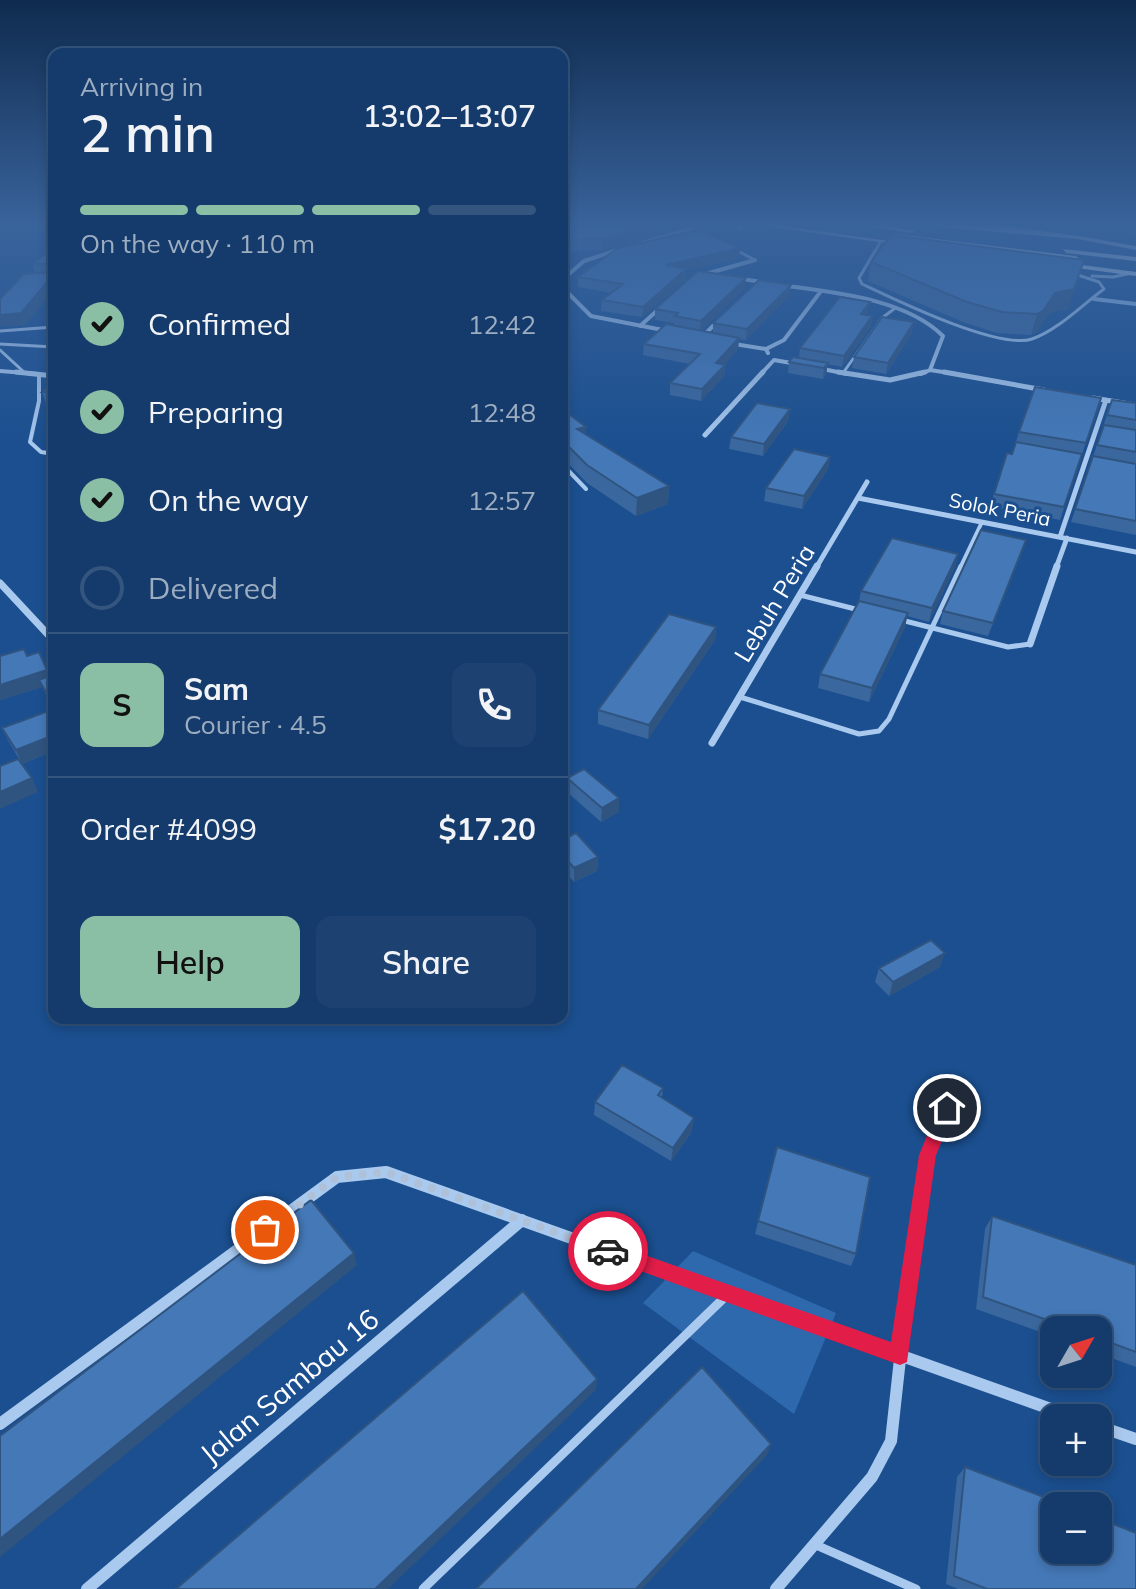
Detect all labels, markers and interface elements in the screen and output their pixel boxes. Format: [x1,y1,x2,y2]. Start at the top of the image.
text: Arriving in [80,70,203,103]
text: 13:02–13:07 [363,97,536,135]
text: 2 min [80,100,215,165]
text: On the way · 110 m [80,227,315,260]
icon: check [80,302,124,346]
text: Confirmed [148,305,291,343]
text: 12:42 [468,308,536,341]
icon: check [80,390,124,434]
text: Preparing [148,393,284,431]
text: 12:48 [468,396,536,429]
icon: check [80,478,124,522]
text: On the way [148,481,308,519]
text: 12:57 [468,484,536,517]
street label: Solok Peria [947,487,1053,531]
street label: Lebuh Peria [727,539,821,667]
text: Delivered [148,569,278,607]
button: phone [452,663,536,747]
text: Sam [184,670,249,708]
text: S [112,686,132,724]
text: Courier · 4.5 [184,708,327,741]
text: Order #4099 [80,810,257,848]
text: $17.20 [439,810,536,848]
button: Help [80,916,300,1008]
button: Share [316,916,536,1008]
pin [913,1074,981,1142]
icon: home [925,1086,969,1130]
pin [231,1196,299,1264]
icon: bag [243,1208,287,1252]
courier [568,1211,648,1291]
icon: car [586,1229,630,1273]
street label: Jalan Sambau 16 [192,1301,386,1471]
north arrow [1040,1316,1112,1388]
map controls [1040,1316,1112,1564]
button: + [1040,1404,1112,1476]
button: − [1040,1492,1112,1564]

